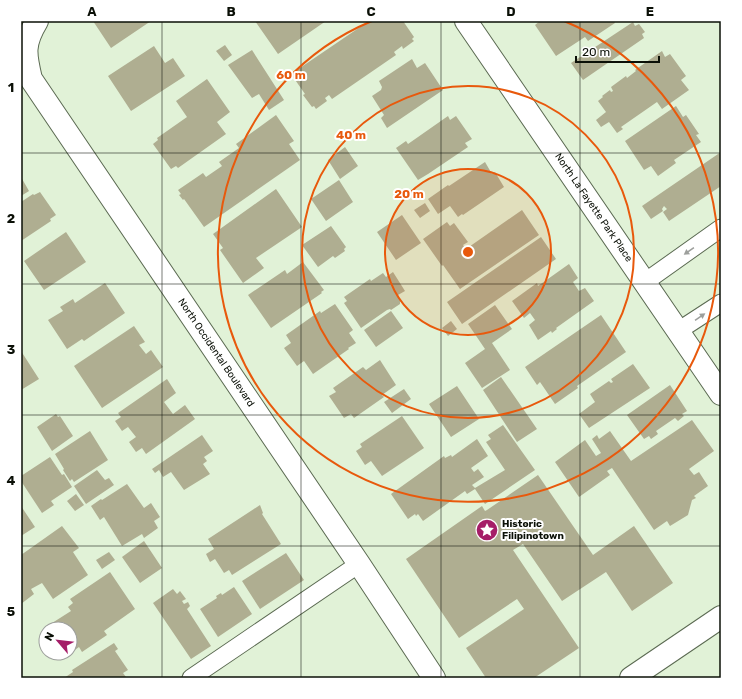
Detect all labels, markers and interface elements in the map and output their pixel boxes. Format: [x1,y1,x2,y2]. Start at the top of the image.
text: A [87,4,97,19]
text: B [226,4,236,19]
text: C [366,4,376,19]
text: D [506,4,516,19]
text: E [646,4,654,19]
scale bar [576,38,659,64]
text: 20 m [582,45,610,59]
text: 60 m [276,68,306,82]
text: 1 [8,80,14,95]
text: 40 m [336,128,366,142]
street label: North La Fayette Park Place [552,151,635,265]
text: 20 m [394,187,424,201]
text: 2 [7,211,15,226]
centre of rings [461,245,475,259]
one-way arrow [684,247,694,255]
street label: North Occidental Boulevard [175,296,257,409]
one-way arrow [694,313,705,321]
text: 3 [7,342,16,357]
text: 4 [7,473,16,488]
place icon: Historic Filipinotown [474,517,500,543]
place label: Historic Filipinotown [502,518,564,542]
text: 5 [7,604,15,619]
north arrow [38,621,78,661]
text: N [42,630,57,643]

